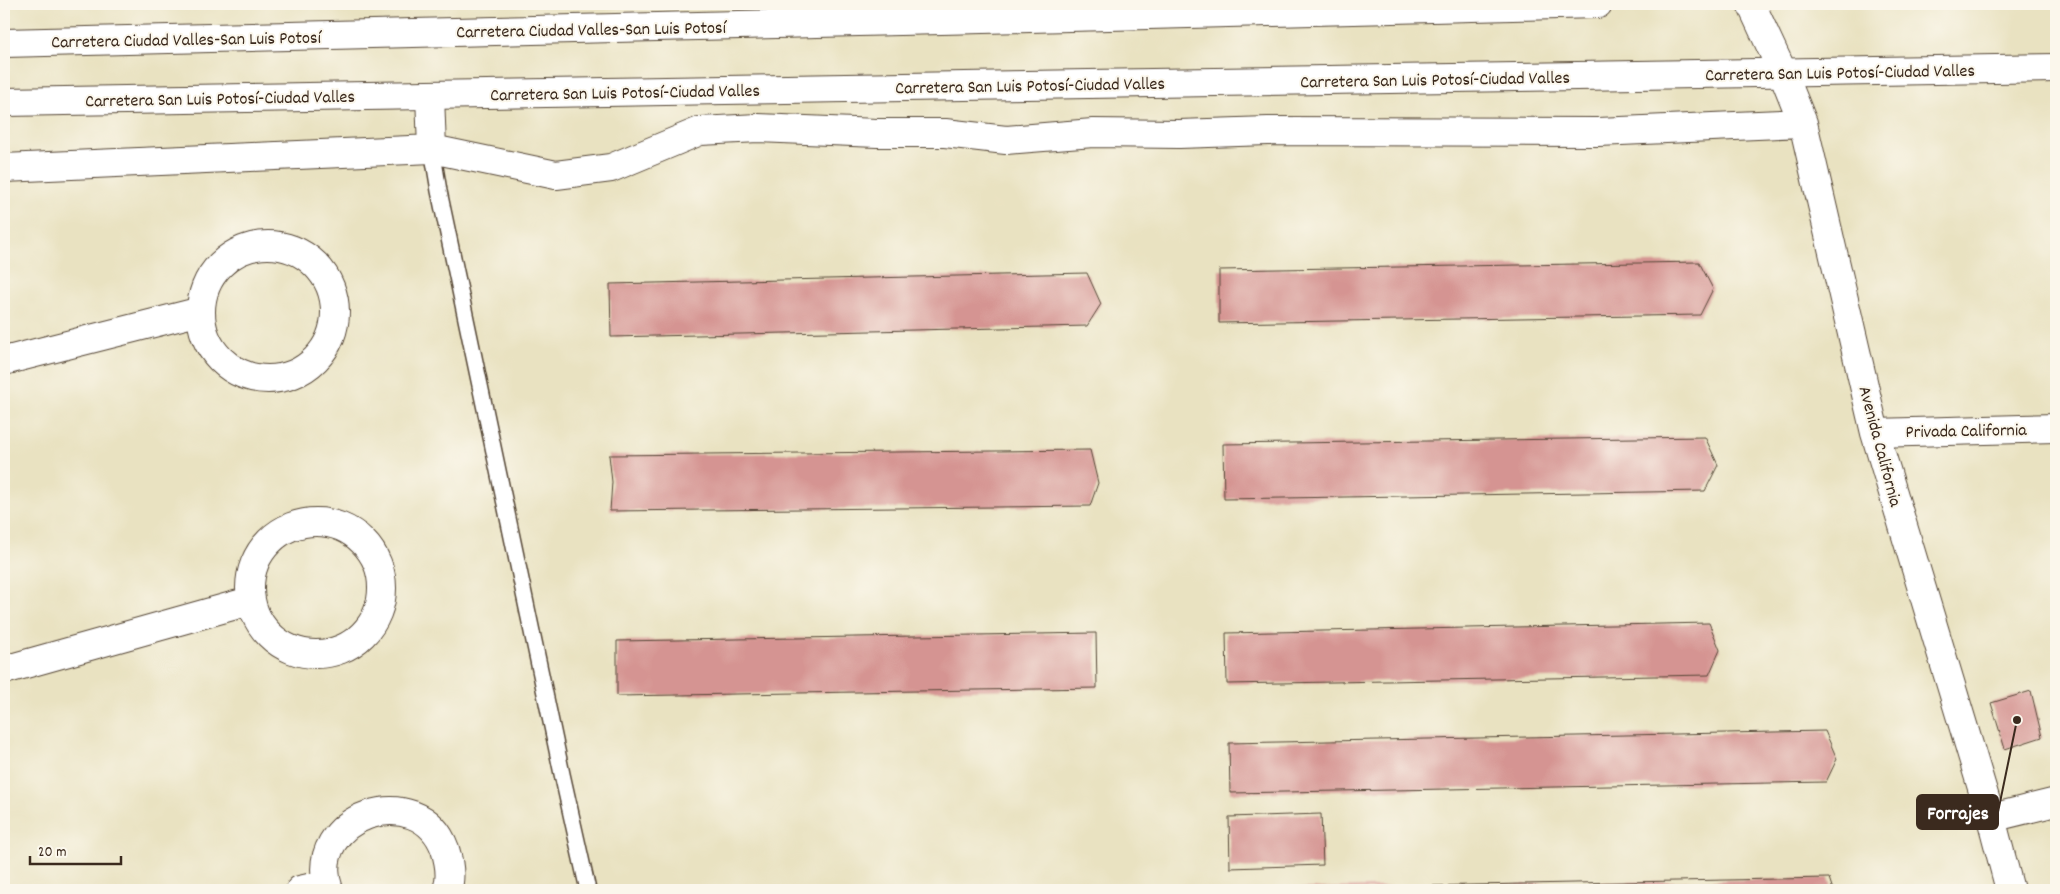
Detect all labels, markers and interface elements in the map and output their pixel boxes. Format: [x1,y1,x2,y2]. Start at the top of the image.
street label: Carretera Ciudad Valles-San Luis Potosí [456,17,728,46]
street label: Carretera Ciudad Valles-San Luis Potosí [51,27,323,56]
street label: Carretera San Luis Potosí-Ciudad Valles [1705,60,1975,89]
street label: Carretera San Luis Potosí-Ciudad Valles [1300,67,1570,96]
street label: Carretera San Luis Potosí-Ciudad Valles [895,73,1165,102]
street label: Carretera San Luis Potosí-Ciudad Valles [490,80,760,109]
street label: Carretera San Luis Potosí-Ciudad Valles [85,86,355,115]
street label: Avenida California [1850,384,1907,510]
street label: Privada California [1905,419,2027,446]
callout: Forrajes [1917,795,1998,829]
text: Forrajes [1927,802,1989,829]
scale bar [30,834,121,866]
text: 20 m [38,842,66,864]

